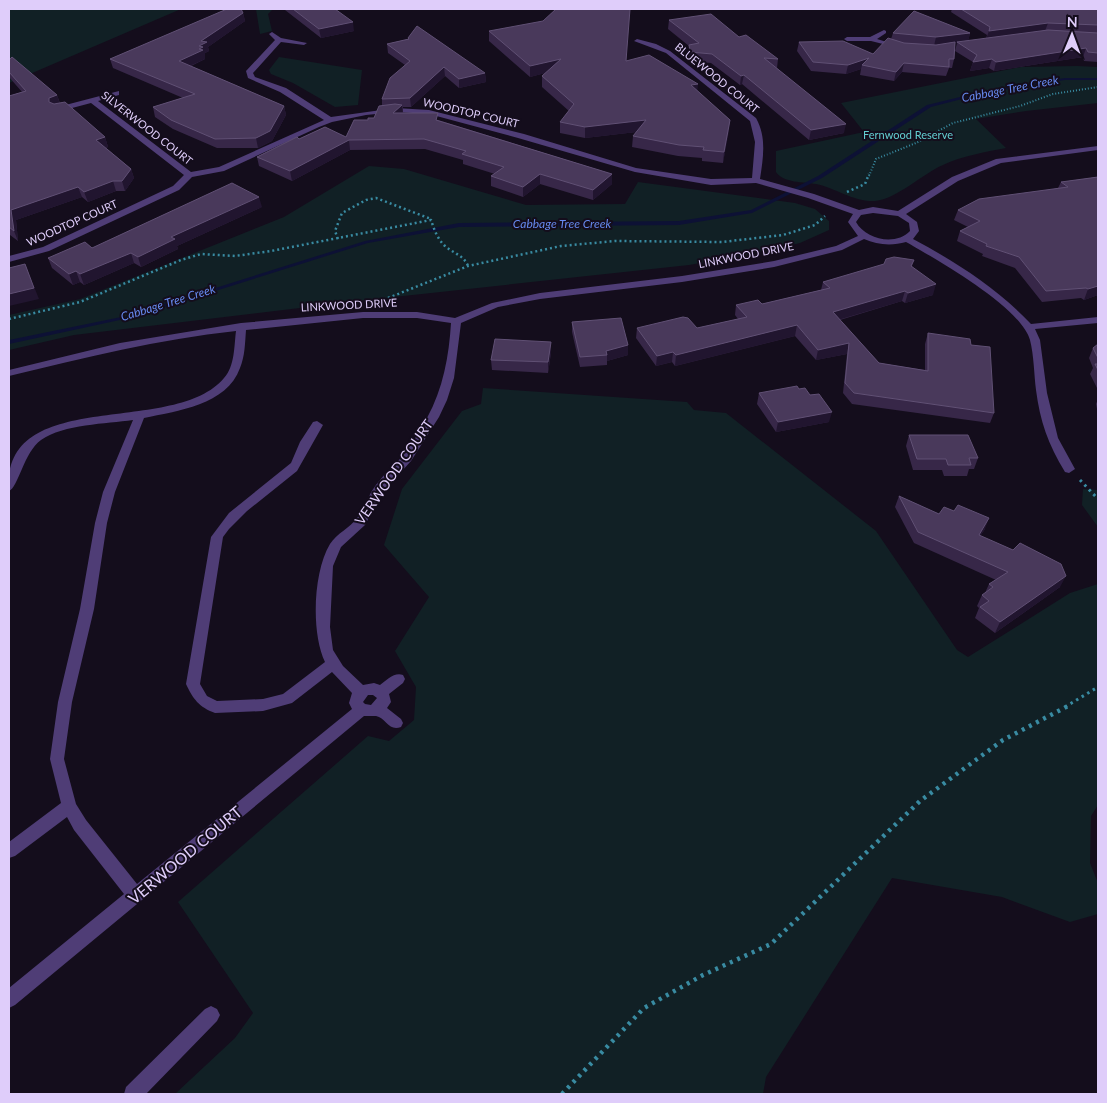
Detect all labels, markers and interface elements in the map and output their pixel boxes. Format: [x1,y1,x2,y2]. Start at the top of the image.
north arrow [1047,10,1097,60]
text: N [1067,13,1078,30]
street label: BLUEWOOD COURT [673,40,762,116]
water label: Cabbage Tree Creek [960,72,1060,105]
street label: SILVERWOOD COURT [99,88,196,167]
street label: WOODTOP COURT [422,95,521,130]
park label: Fernwood Reserve [863,128,953,141]
street label: WOODTOP COURT [24,196,120,248]
water label: Cabbage Tree Creek [513,216,611,231]
street label: LINKWOOD DRIVE [697,239,795,270]
water label: Cabbage Tree Creek [119,281,217,324]
street label: LINKWOOD DRIVE [300,295,398,314]
street label: VERWOOD COURT [351,415,437,528]
street label: VERWOOD COURT [124,801,246,908]

